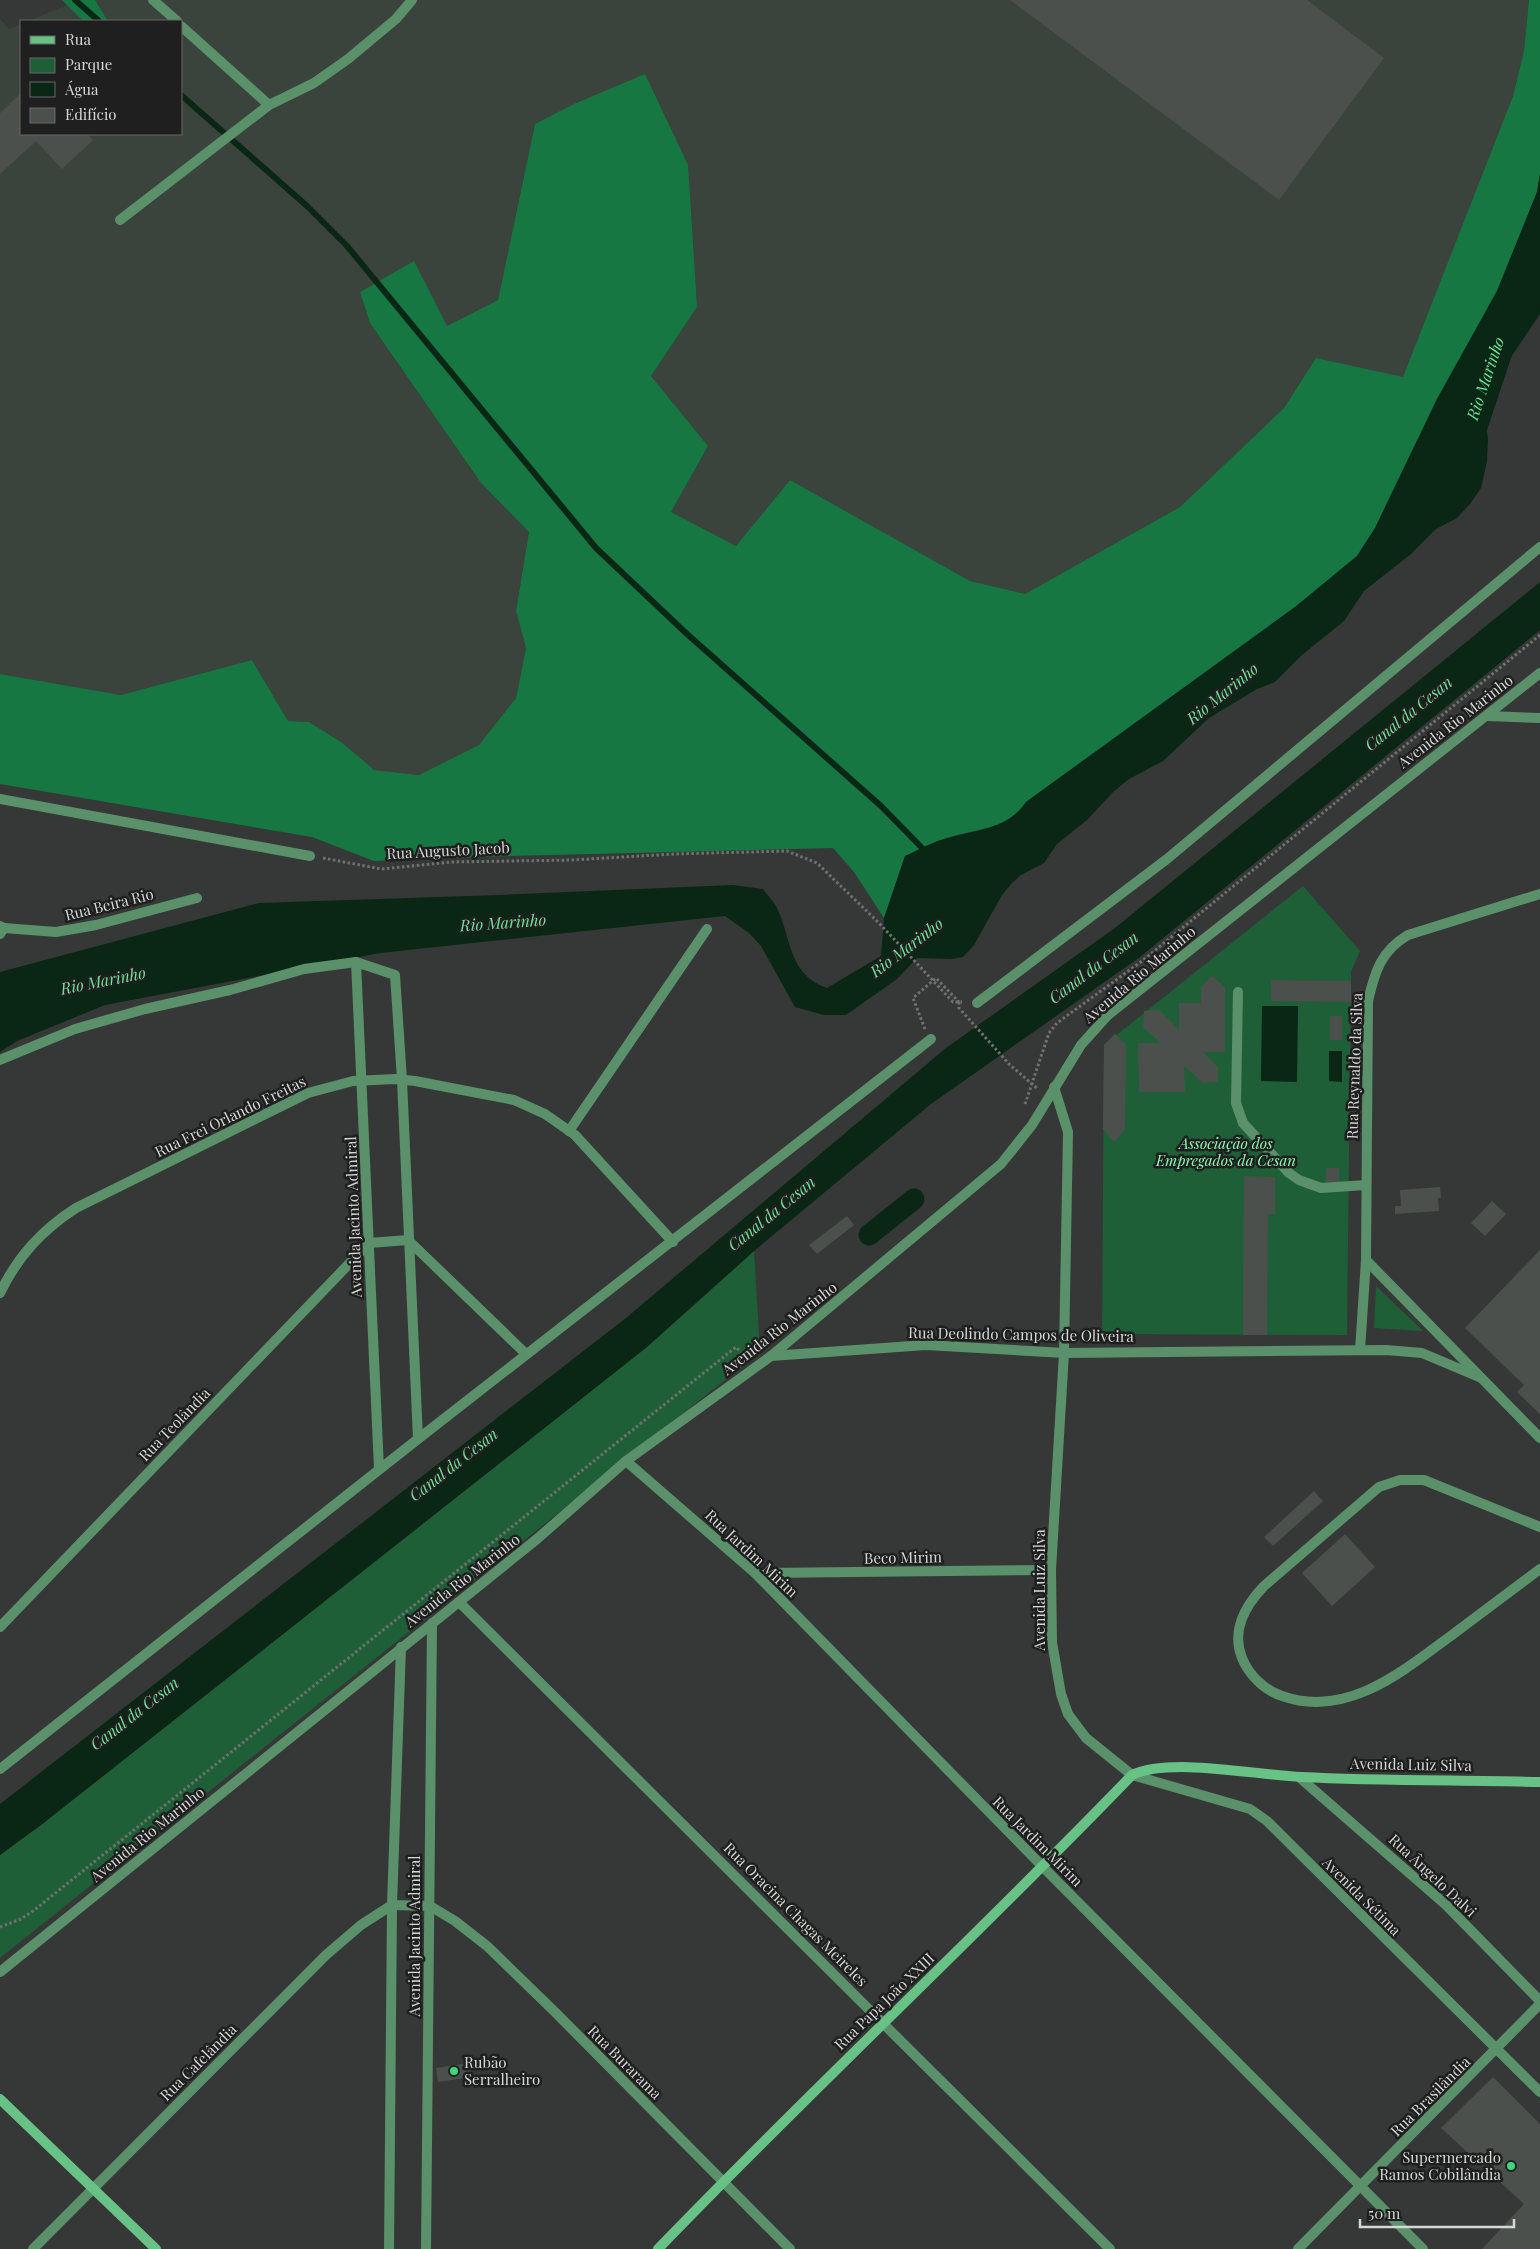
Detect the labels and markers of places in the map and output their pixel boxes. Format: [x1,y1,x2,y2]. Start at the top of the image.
place label: Rubão Serralheiro [464,2052,540,2089]
marker: Rubão Serralheiro [448,2065,460,2077]
place label: Supermercado Ramos Cobilândia [1379,2147,1502,2184]
marker: Supermercado Ramos Cobilândia [1505,2160,1517,2172]

